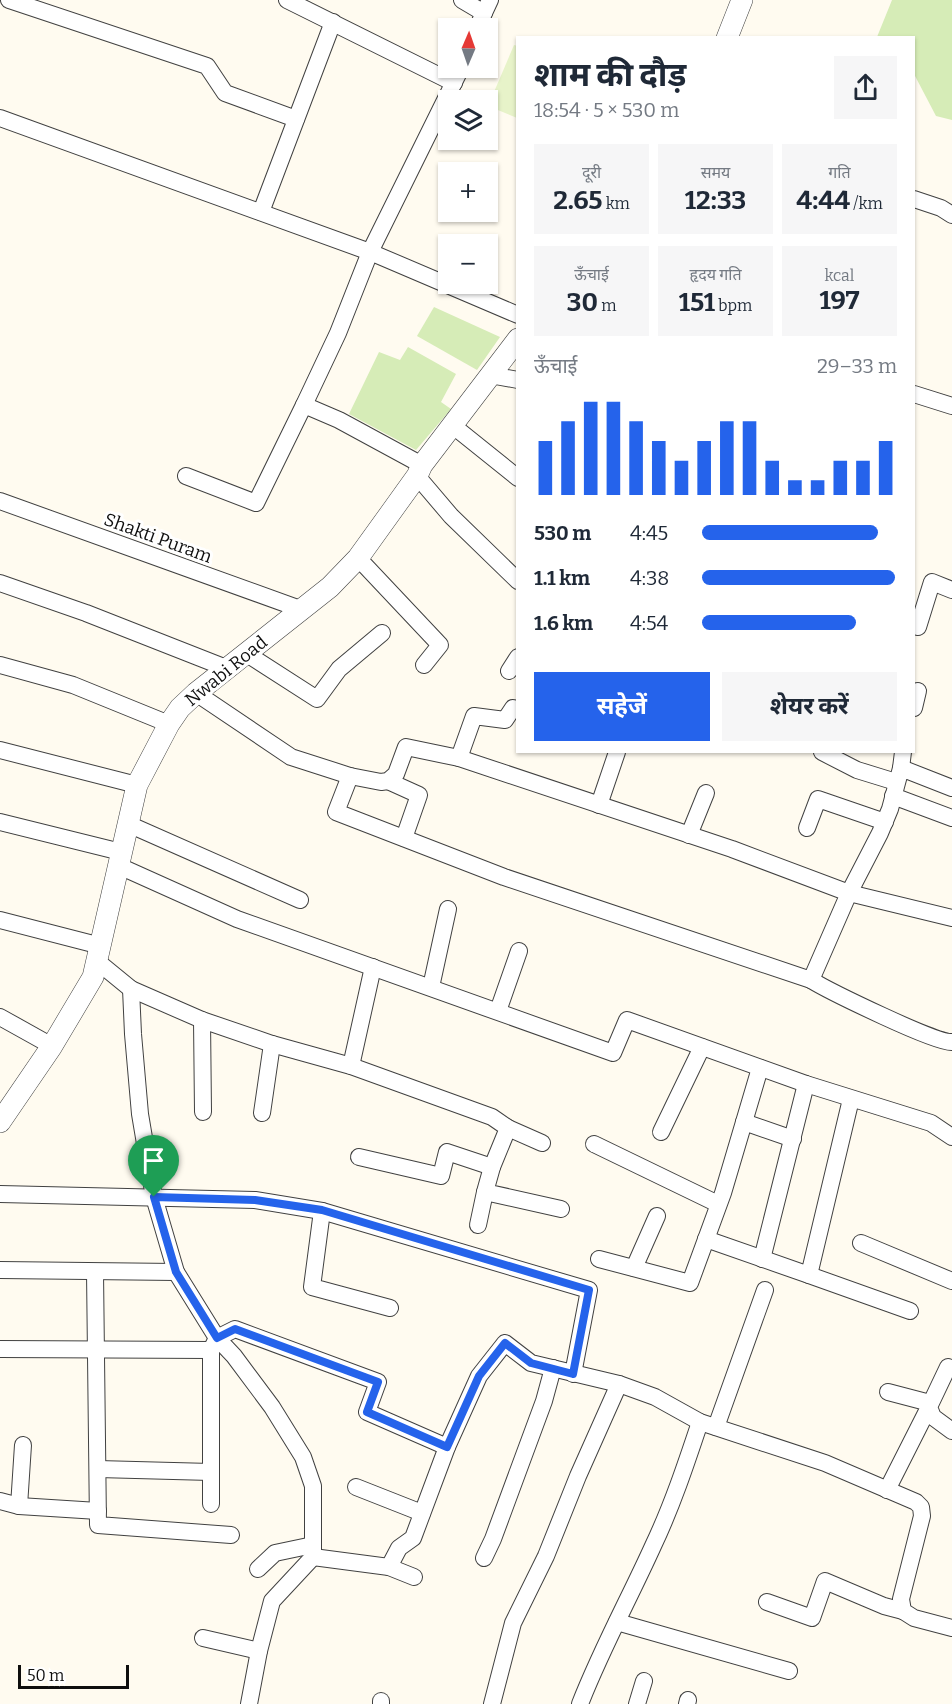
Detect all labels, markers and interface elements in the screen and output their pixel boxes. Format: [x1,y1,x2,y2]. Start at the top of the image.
north arrow [438,18,498,78]
map controls [438,18,498,294]
text: शाम की दौड़ [534,55,686,95]
button: share [834,56,897,119]
button: layers [438,90,498,150]
text: 18:54 · 5 × 530 m [534,98,679,122]
button: + [438,162,498,222]
text: दूरी [582,163,601,182]
text: समय [701,163,730,182]
text: गति [828,163,851,182]
text: 2.65 [553,185,602,216]
text: 12:33 [685,185,746,216]
text: 4:44 [796,185,850,216]
text: km [602,194,630,213]
text: /km [850,194,883,213]
button: − [438,234,498,294]
text: ऊँचाई [574,265,609,284]
text: हृदय गति [689,265,742,284]
text: kcal [825,266,854,285]
text: 197 [819,285,860,316]
text: 30 [567,287,598,318]
text: 151 [679,287,715,318]
text: m [598,296,616,315]
text: bpm [715,296,752,315]
text: ऊँचाई [534,354,577,378]
text: 29–33 m [817,354,897,378]
street label: Shakti Puram [101,508,215,568]
text: 530 m [534,521,591,545]
text: 4:45 [630,521,668,545]
text: 1.1 km [534,566,590,590]
text: 4:38 [630,566,669,590]
text: 1.6 km [534,611,593,635]
text: 4:54 [630,611,668,635]
street label: Nwabi Road [180,631,272,711]
button: सहेजें [534,672,710,741]
button: शेयर करें [722,672,897,741]
pin [128,1135,179,1197]
icon: arrive [137,1144,170,1177]
scale bar [18,1662,129,1690]
text: 50 m [27,1666,64,1685]

